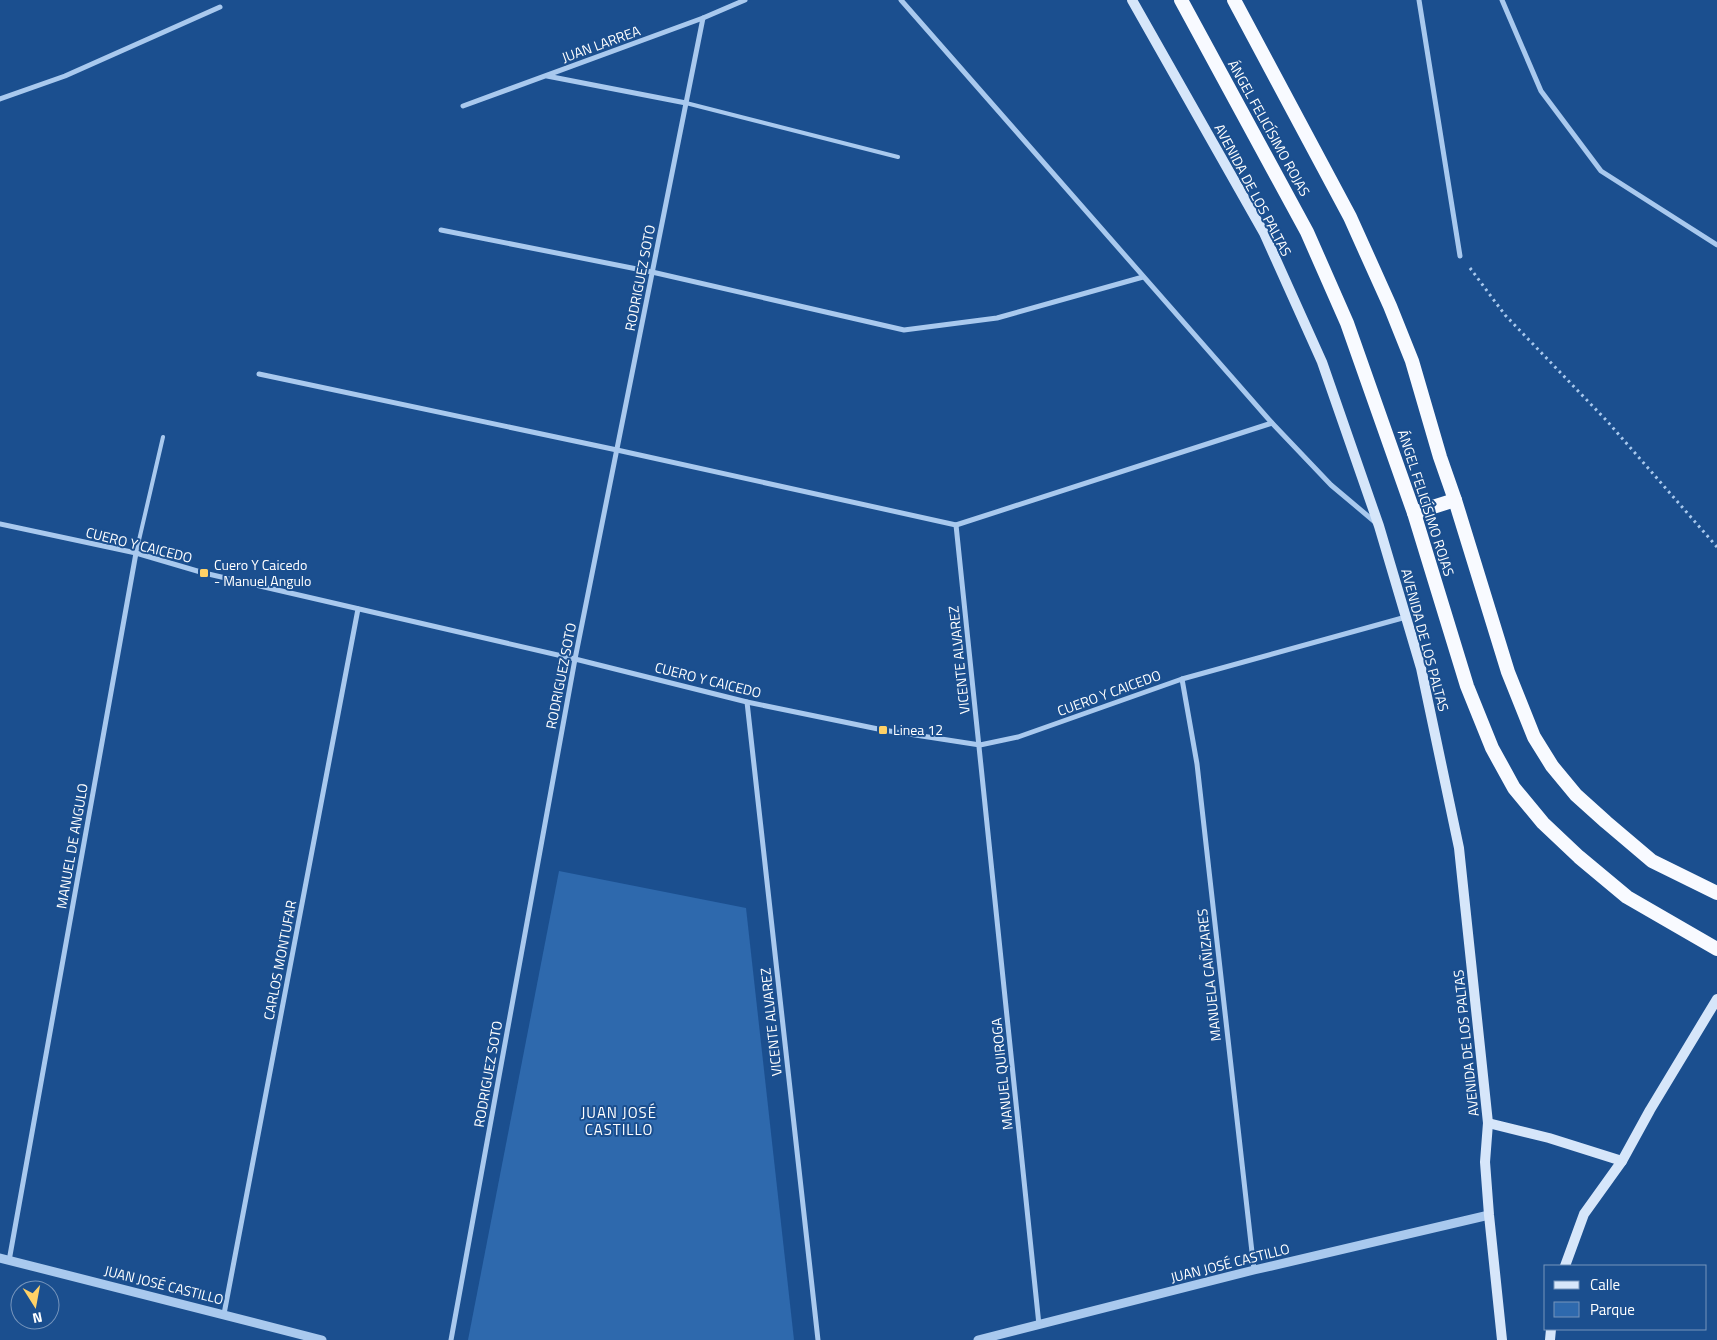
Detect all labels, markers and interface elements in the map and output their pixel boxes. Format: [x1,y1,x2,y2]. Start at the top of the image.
street label: JUAN LARREA [559,19,644,67]
street label: ÁNGEL FELICÍSIMO ROJAS [1223,56,1316,200]
street label: AVENIDA DE LOS PALTAS [1210,120,1297,260]
street label: RODRIGUEZ SOTO [619,223,660,333]
street label: ÁNGEL FELICÍSIMO ROJAS [1393,427,1460,579]
street label: CUERO Y CAICEDO [84,521,195,568]
place label: Cuero Y Caicedo - Manuel Angulo [214,554,311,591]
street label: AVENIDA DE LOS PALTAS [1396,566,1455,714]
marker: Cuero Y Caicedo - Manuel Angulo [198,567,210,579]
street label: VICENTE ALVAREZ [942,605,975,715]
street label: RODRIGUEZ SOTO [540,621,581,731]
street label: CUERO Y CAICEDO [653,656,764,703]
street label: CUERO Y CAICEDO [1054,664,1164,721]
place label: Linea 12 [893,719,943,740]
marker: Linea 12 [877,724,889,736]
street label: MANUEL DE ANGULO [50,782,93,910]
street label: CARLOS MONTUFAR [258,898,301,1022]
street label: MANUELA CAÑIZARES [1191,908,1226,1042]
street label: VICENTE ALVAREZ [754,967,787,1077]
street label: AVENIDA DE LOS PALTAS [1447,969,1484,1117]
street label: MANUEL QUIROGA [985,1016,1018,1131]
street label: RODRIGUEZ SOTO [468,1019,507,1129]
district label: JUAN JOSÉ CASTILLO [581,1101,657,1141]
street label: JUAN JOSÉ CASTILLO [1168,1238,1292,1287]
street label: JUAN JOSÉ CASTILLO [102,1260,226,1309]
legend [1544,1265,1707,1330]
text: Calle [1590,1273,1620,1296]
north arrow [10,1280,60,1330]
text: Parque [1590,1298,1635,1321]
text: N [31,1307,44,1329]

